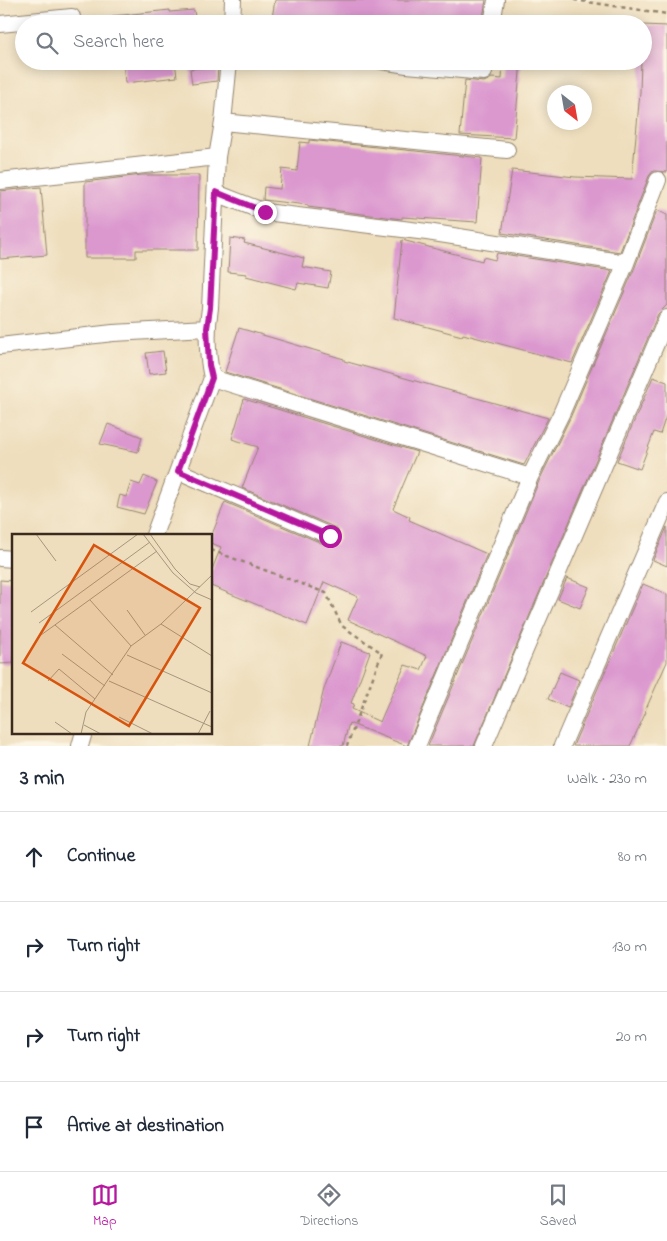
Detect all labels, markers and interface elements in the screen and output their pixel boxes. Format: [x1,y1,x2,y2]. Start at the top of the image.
search box [15,15,652,70]
icon: search [33,29,61,57]
text: Search here [73,29,164,56]
north arrow [547,85,592,130]
route end [254,201,277,224]
route start [319,525,342,548]
inset map [12,534,212,734]
text: 3 min [20,764,64,794]
text: Walk · 230 m [567,767,647,791]
icon: ahead [20,843,48,871]
text: Continue [67,843,135,870]
text: 80 m [618,845,647,869]
icon: right [20,933,48,961]
text: Turn right [67,933,140,960]
text: 130 m [612,935,647,959]
icon: right [20,1023,48,1051]
text: Turn right [67,1023,140,1050]
text: 20 m [616,1025,647,1049]
icon: arrive [20,1113,48,1141]
text: Arrive at destination [67,1113,224,1140]
tab: Map [91,1181,119,1232]
tab: Directions [300,1181,358,1232]
tab: Saved [540,1181,576,1232]

